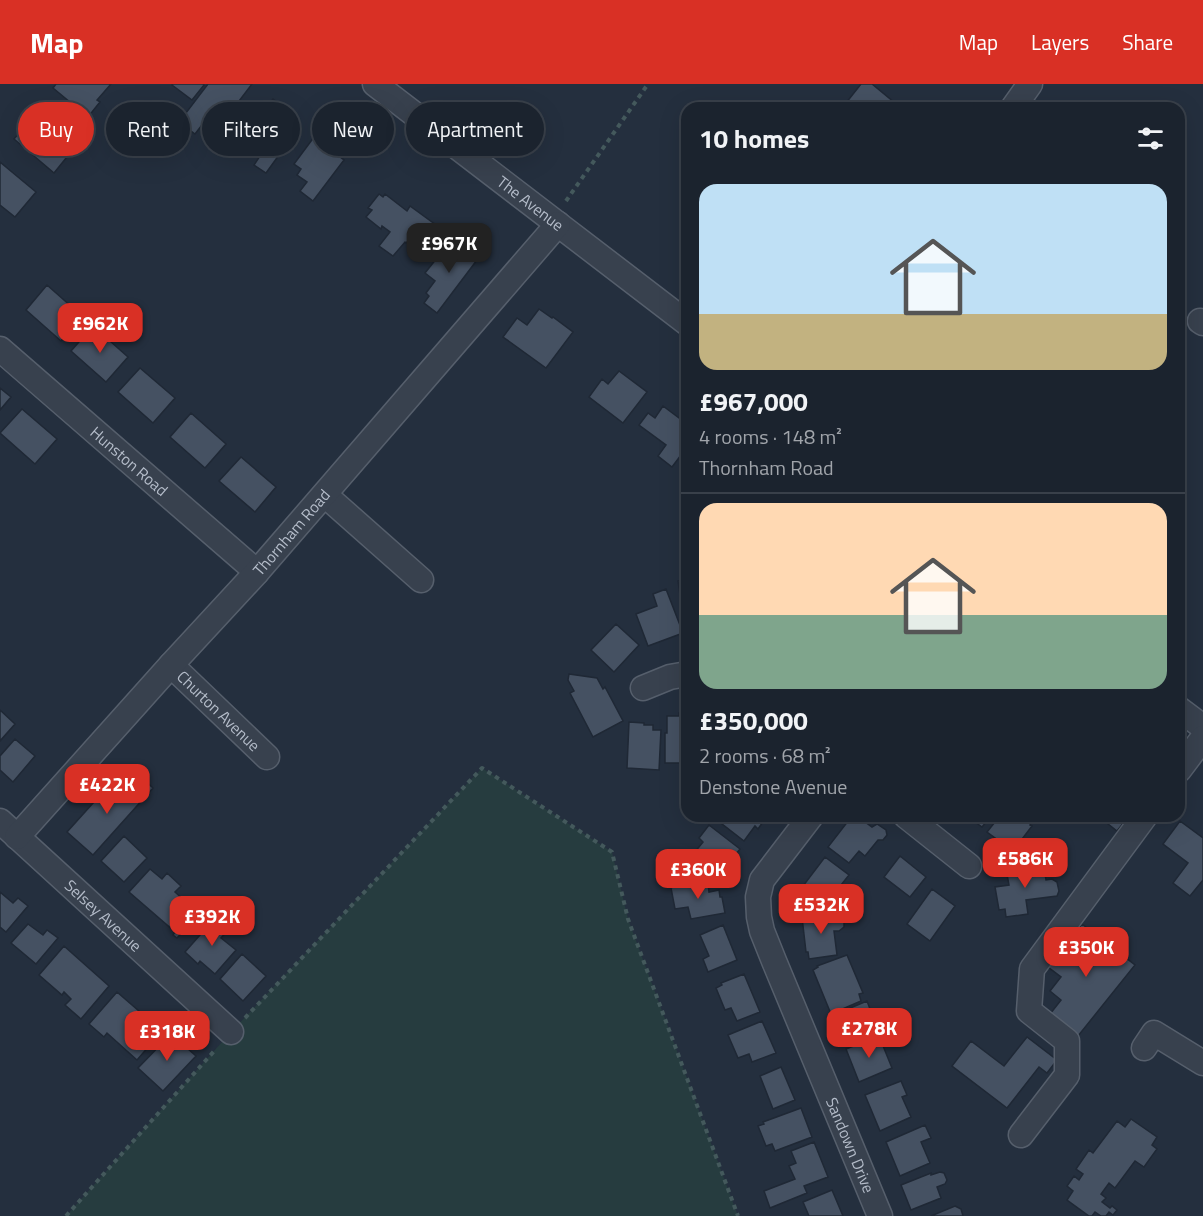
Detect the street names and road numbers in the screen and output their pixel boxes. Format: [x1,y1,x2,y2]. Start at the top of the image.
street label: The Avenue [492,170,569,237]
street label: Hunston Road [85,420,173,502]
street label: Thornham Road [247,484,336,581]
street label: Churton Avenue [171,665,266,757]
street label: Selsey Avenue [59,874,147,957]
street label: Sandown Drive [820,1094,881,1196]

